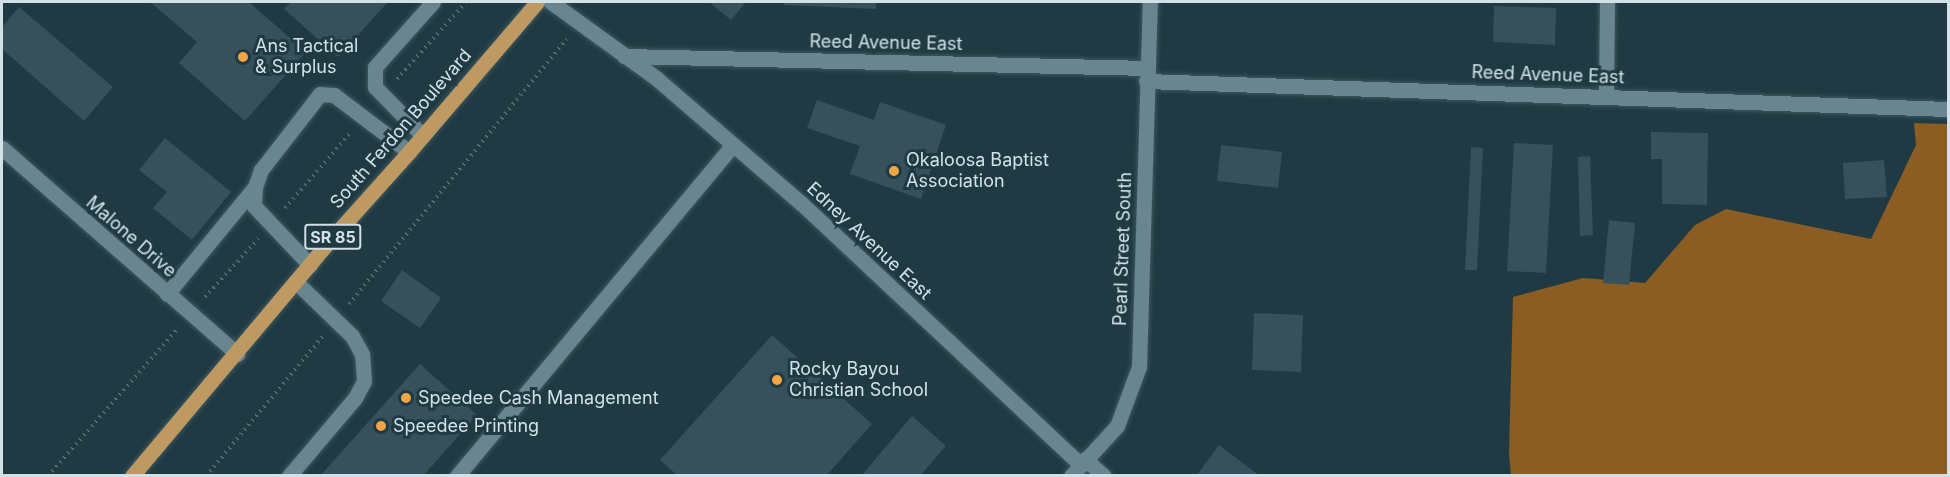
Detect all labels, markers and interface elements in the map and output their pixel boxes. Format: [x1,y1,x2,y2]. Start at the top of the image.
street label: Reed Avenue East [809,31,963,55]
place label: Ans Tactical & Surplus [255,36,358,78]
street label: South Ferdon Boulevard [326,45,476,213]
marker: Ans Tactical & Surplus [236,50,250,64]
street label: Reed Avenue East [1471,62,1625,88]
place label: Okaloosa Baptist Association [906,150,1049,192]
marker: Okaloosa Baptist Association [887,164,901,178]
street label: Pearl Street South [1110,172,1136,326]
street label: Edney Avenue East [802,178,936,304]
street label: Malone Drive [82,192,180,282]
road number: SR 85 [303,224,363,250]
place label: Rocky Bayou Christian School [789,359,928,401]
marker: Rocky Bayou Christian School [770,373,784,387]
place label: Speedee Cash Management [418,387,659,409]
marker: Speedee Cash Management [399,391,413,405]
place label: Speedee Printing [393,415,539,437]
marker: Speedee Printing [374,419,388,433]

